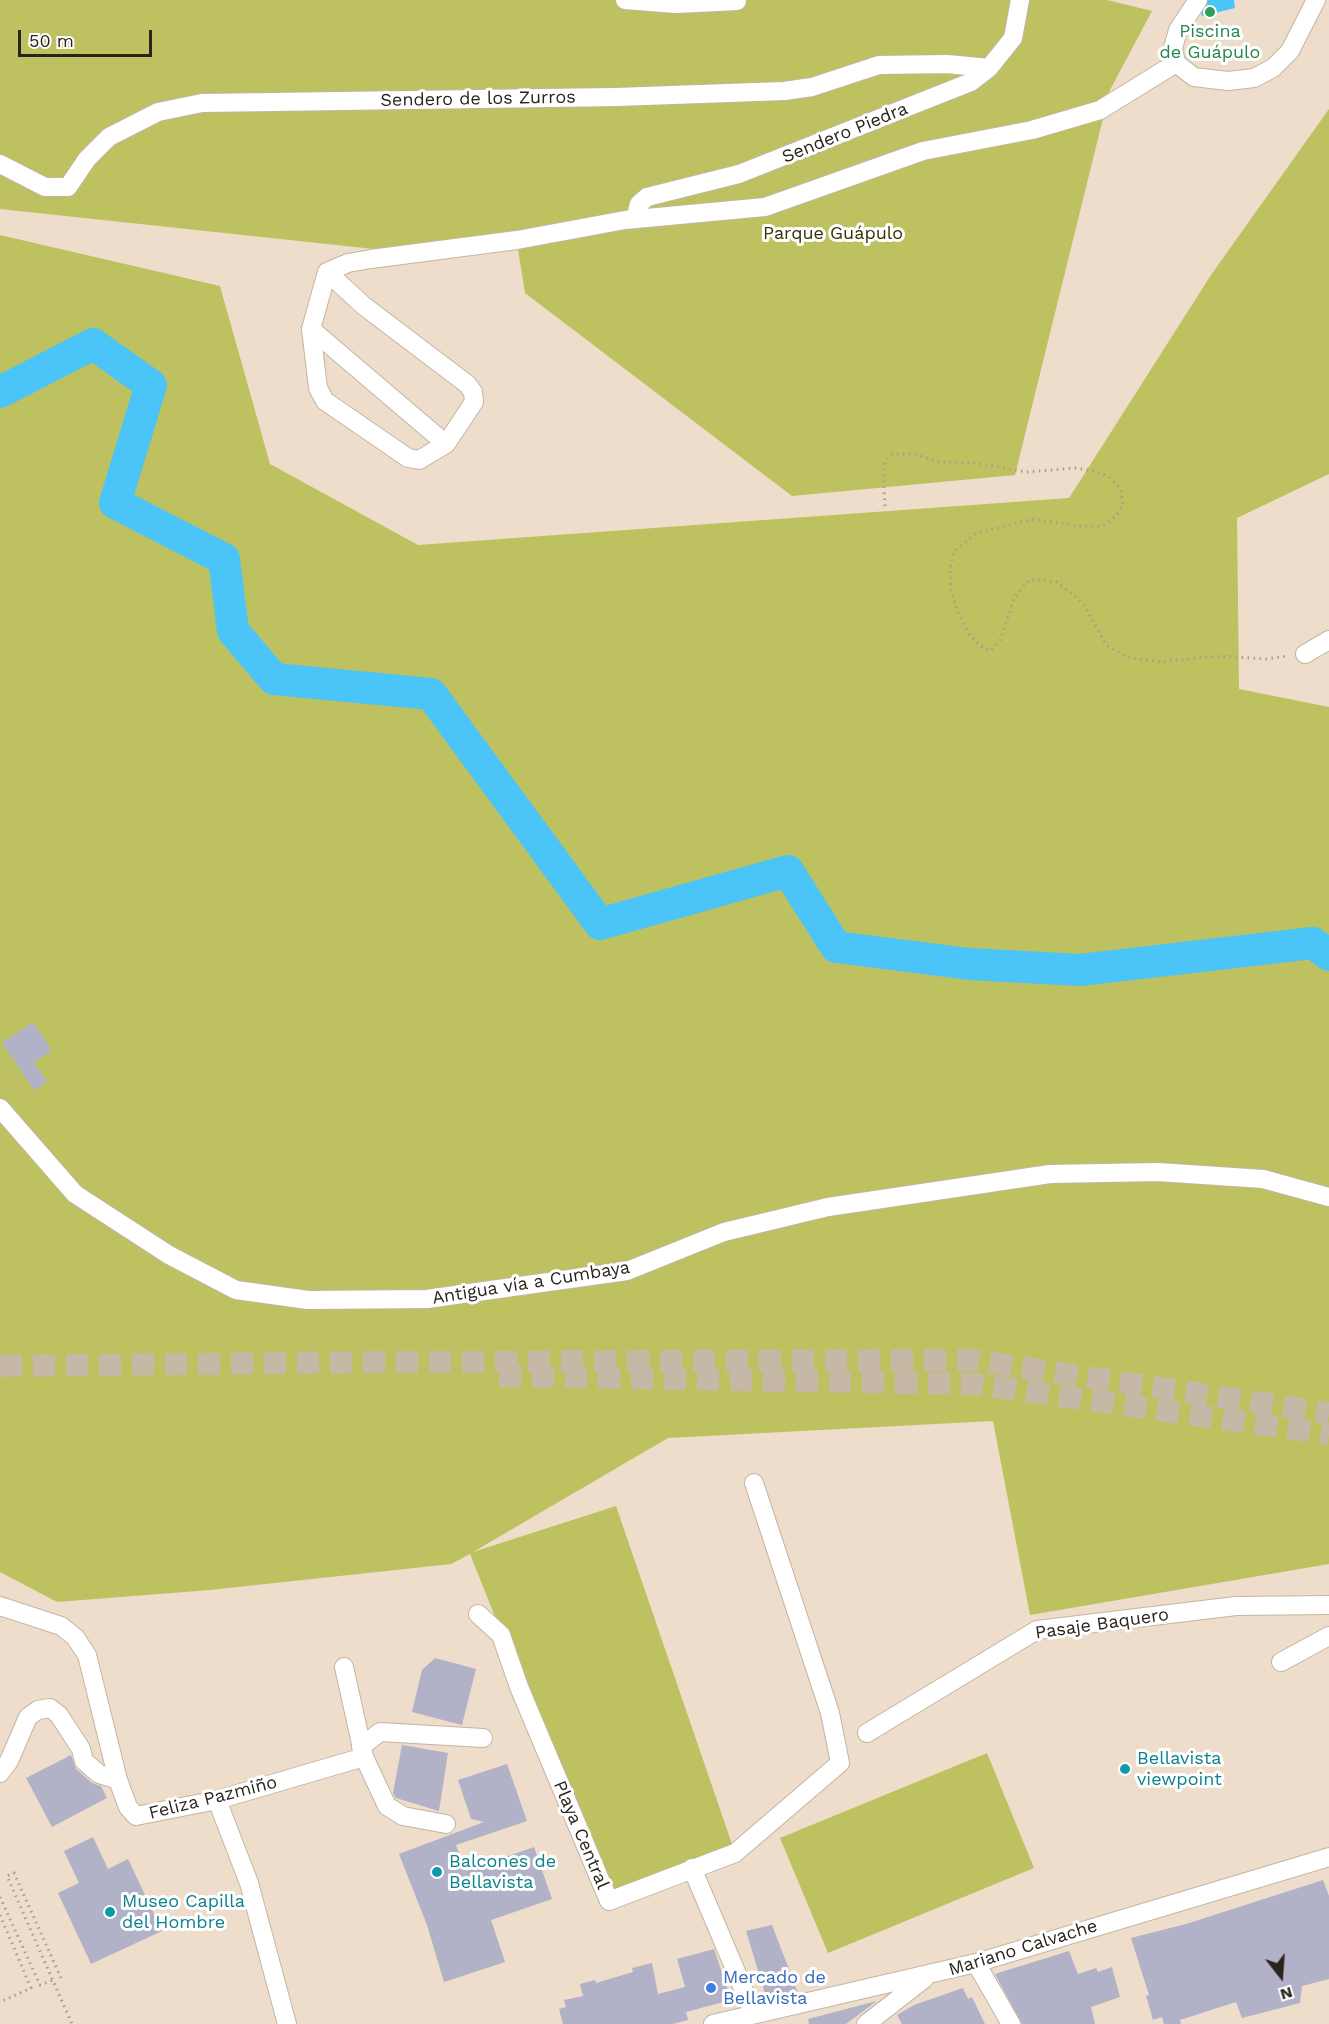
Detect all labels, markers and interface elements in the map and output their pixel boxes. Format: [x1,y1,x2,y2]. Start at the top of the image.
marker: Piscina de Guápulo [1203,5,1217,19]
scale bar [21,18,154,56]
place label: Piscina de Guápulo [1160,21,1260,63]
text: 50 m [29,30,74,51]
street label: Sendero de los Zurros [380,86,576,112]
street label: Sendero Piedra [779,98,911,168]
park label: Parque Guápulo [763,223,903,245]
street label: Antigua vía a Cumbaya [431,1257,631,1309]
street label: Pasaje Baquero [1034,1604,1170,1644]
place label: Bellavista viewpoint [1137,1748,1222,1790]
marker: Bellavista viewpoint [1118,1762,1132,1776]
street label: Feliza Pazmiño [147,1772,279,1824]
street label: Playa Central [548,1778,614,1892]
place label: Balcones de Bellavista [449,1851,556,1894]
marker: Balcones de Bellavista [430,1865,444,1879]
place label: Museo Capilla del Hombre [122,1891,245,1934]
marker: Museo Capilla del Hombre [103,1905,117,1919]
street label: Mariano Calvache [946,1915,1100,1981]
north arrow [1251,1946,1311,2006]
place label: Mercado de Bellavista [723,1967,826,2010]
marker: Mercado de Bellavista [704,1981,718,1995]
text: N [1278,1983,1295,2005]

